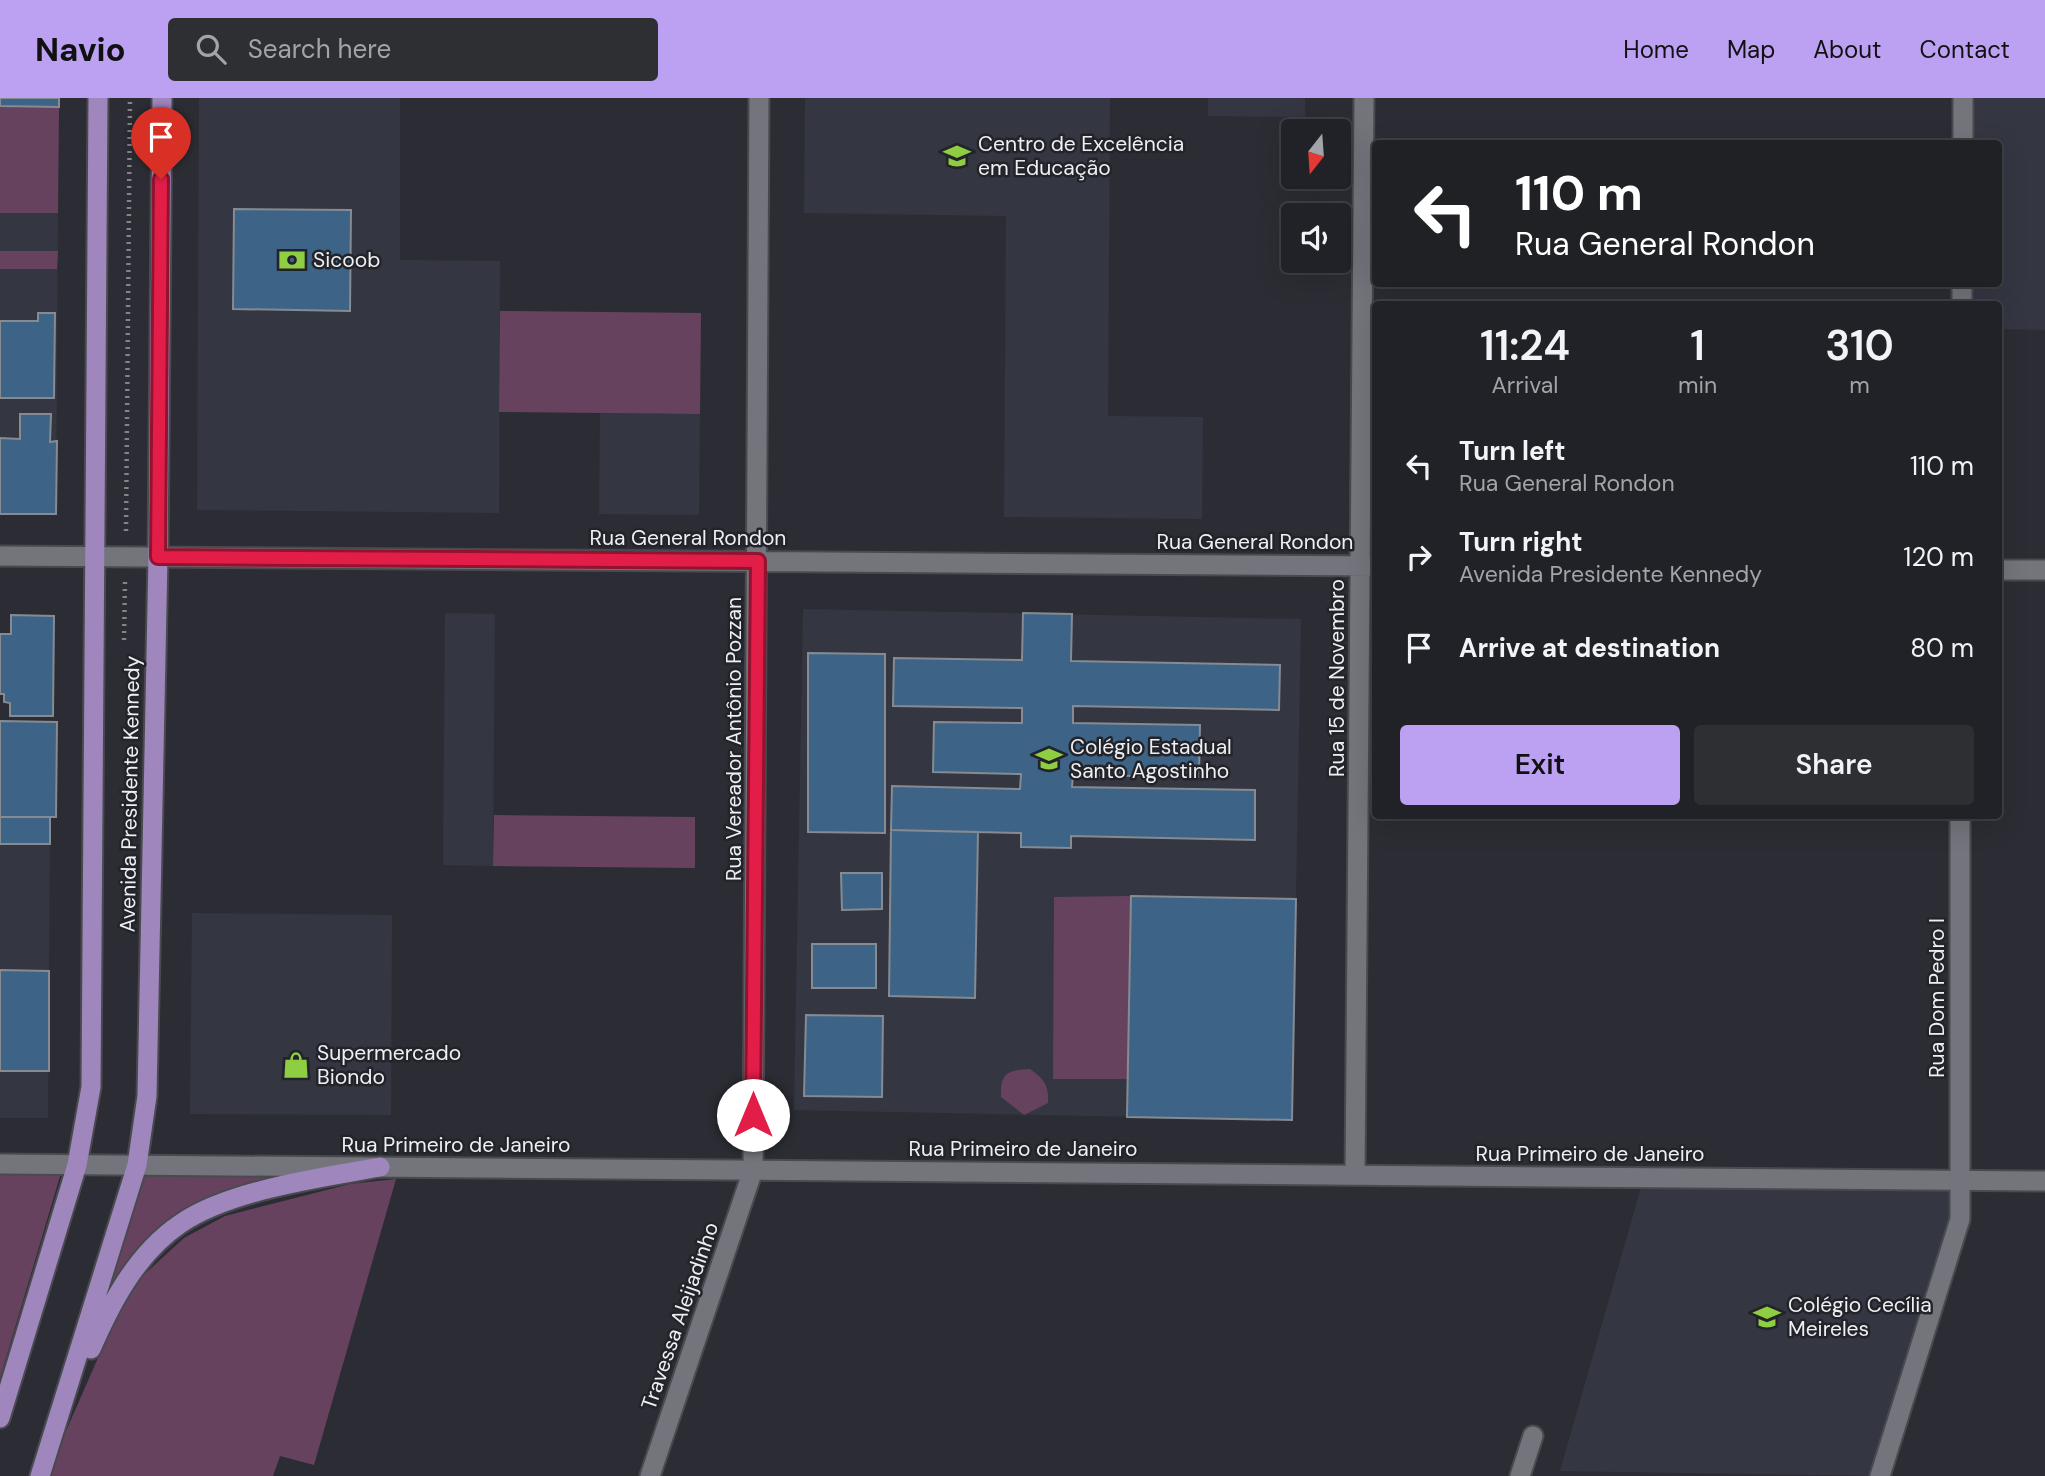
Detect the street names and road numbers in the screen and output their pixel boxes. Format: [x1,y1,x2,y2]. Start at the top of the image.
street label: Rua General Rondon [590,524,786,552]
street label: Rua General Rondon [1157,528,1353,556]
street label: Rua 15 de Novembro [1323,579,1351,777]
street label: Rua Vereador Antônio Pozzan [720,597,748,881]
street label: Avenida Presidente Kennedy [114,655,146,933]
street label: Rua Dom Pedro I [1923,918,1951,1078]
street label: Rua Primeiro de Janeiro [341,1131,571,1159]
street label: Rua Primeiro de Janeiro [908,1135,1138,1163]
street label: Rua Primeiro de Janeiro [1475,1140,1705,1168]
street label: Travessa Aleijadinho [635,1218,725,1414]

